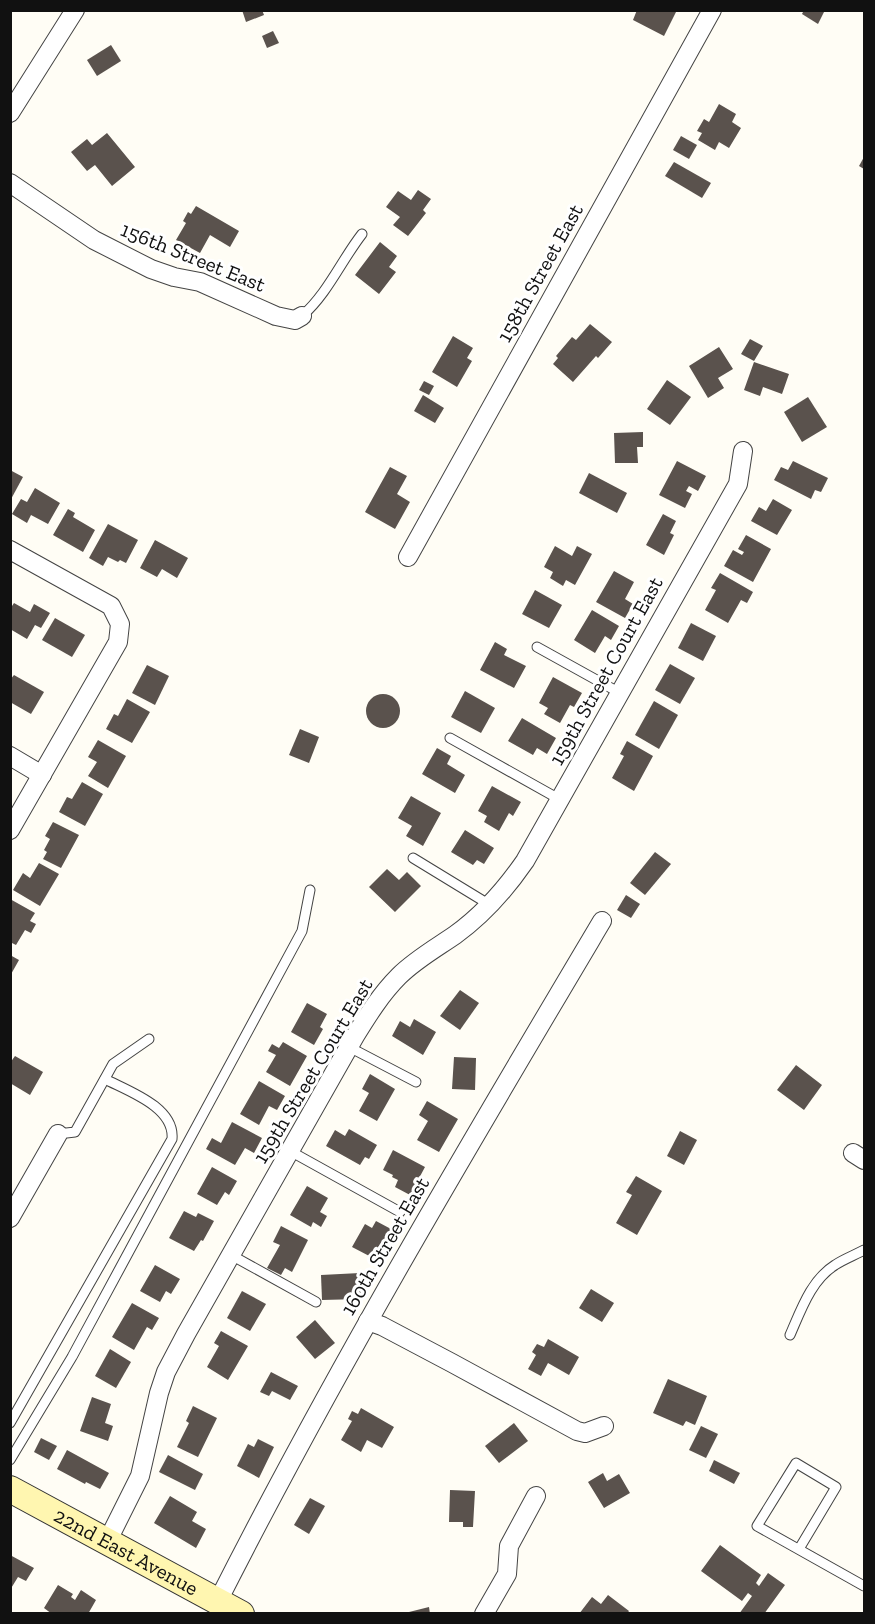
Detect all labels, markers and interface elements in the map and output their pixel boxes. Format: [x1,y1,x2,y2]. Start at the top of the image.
street label: 158th Street East [491,199,588,346]
street label: 156th Street East [117,216,269,297]
street label: 159th Street Court East [543,572,668,769]
street label: 159th Street Court East [247,974,378,1168]
street label: 160th Street East [335,1172,434,1319]
street label: 22nd East Avenue [50,1502,203,1601]

